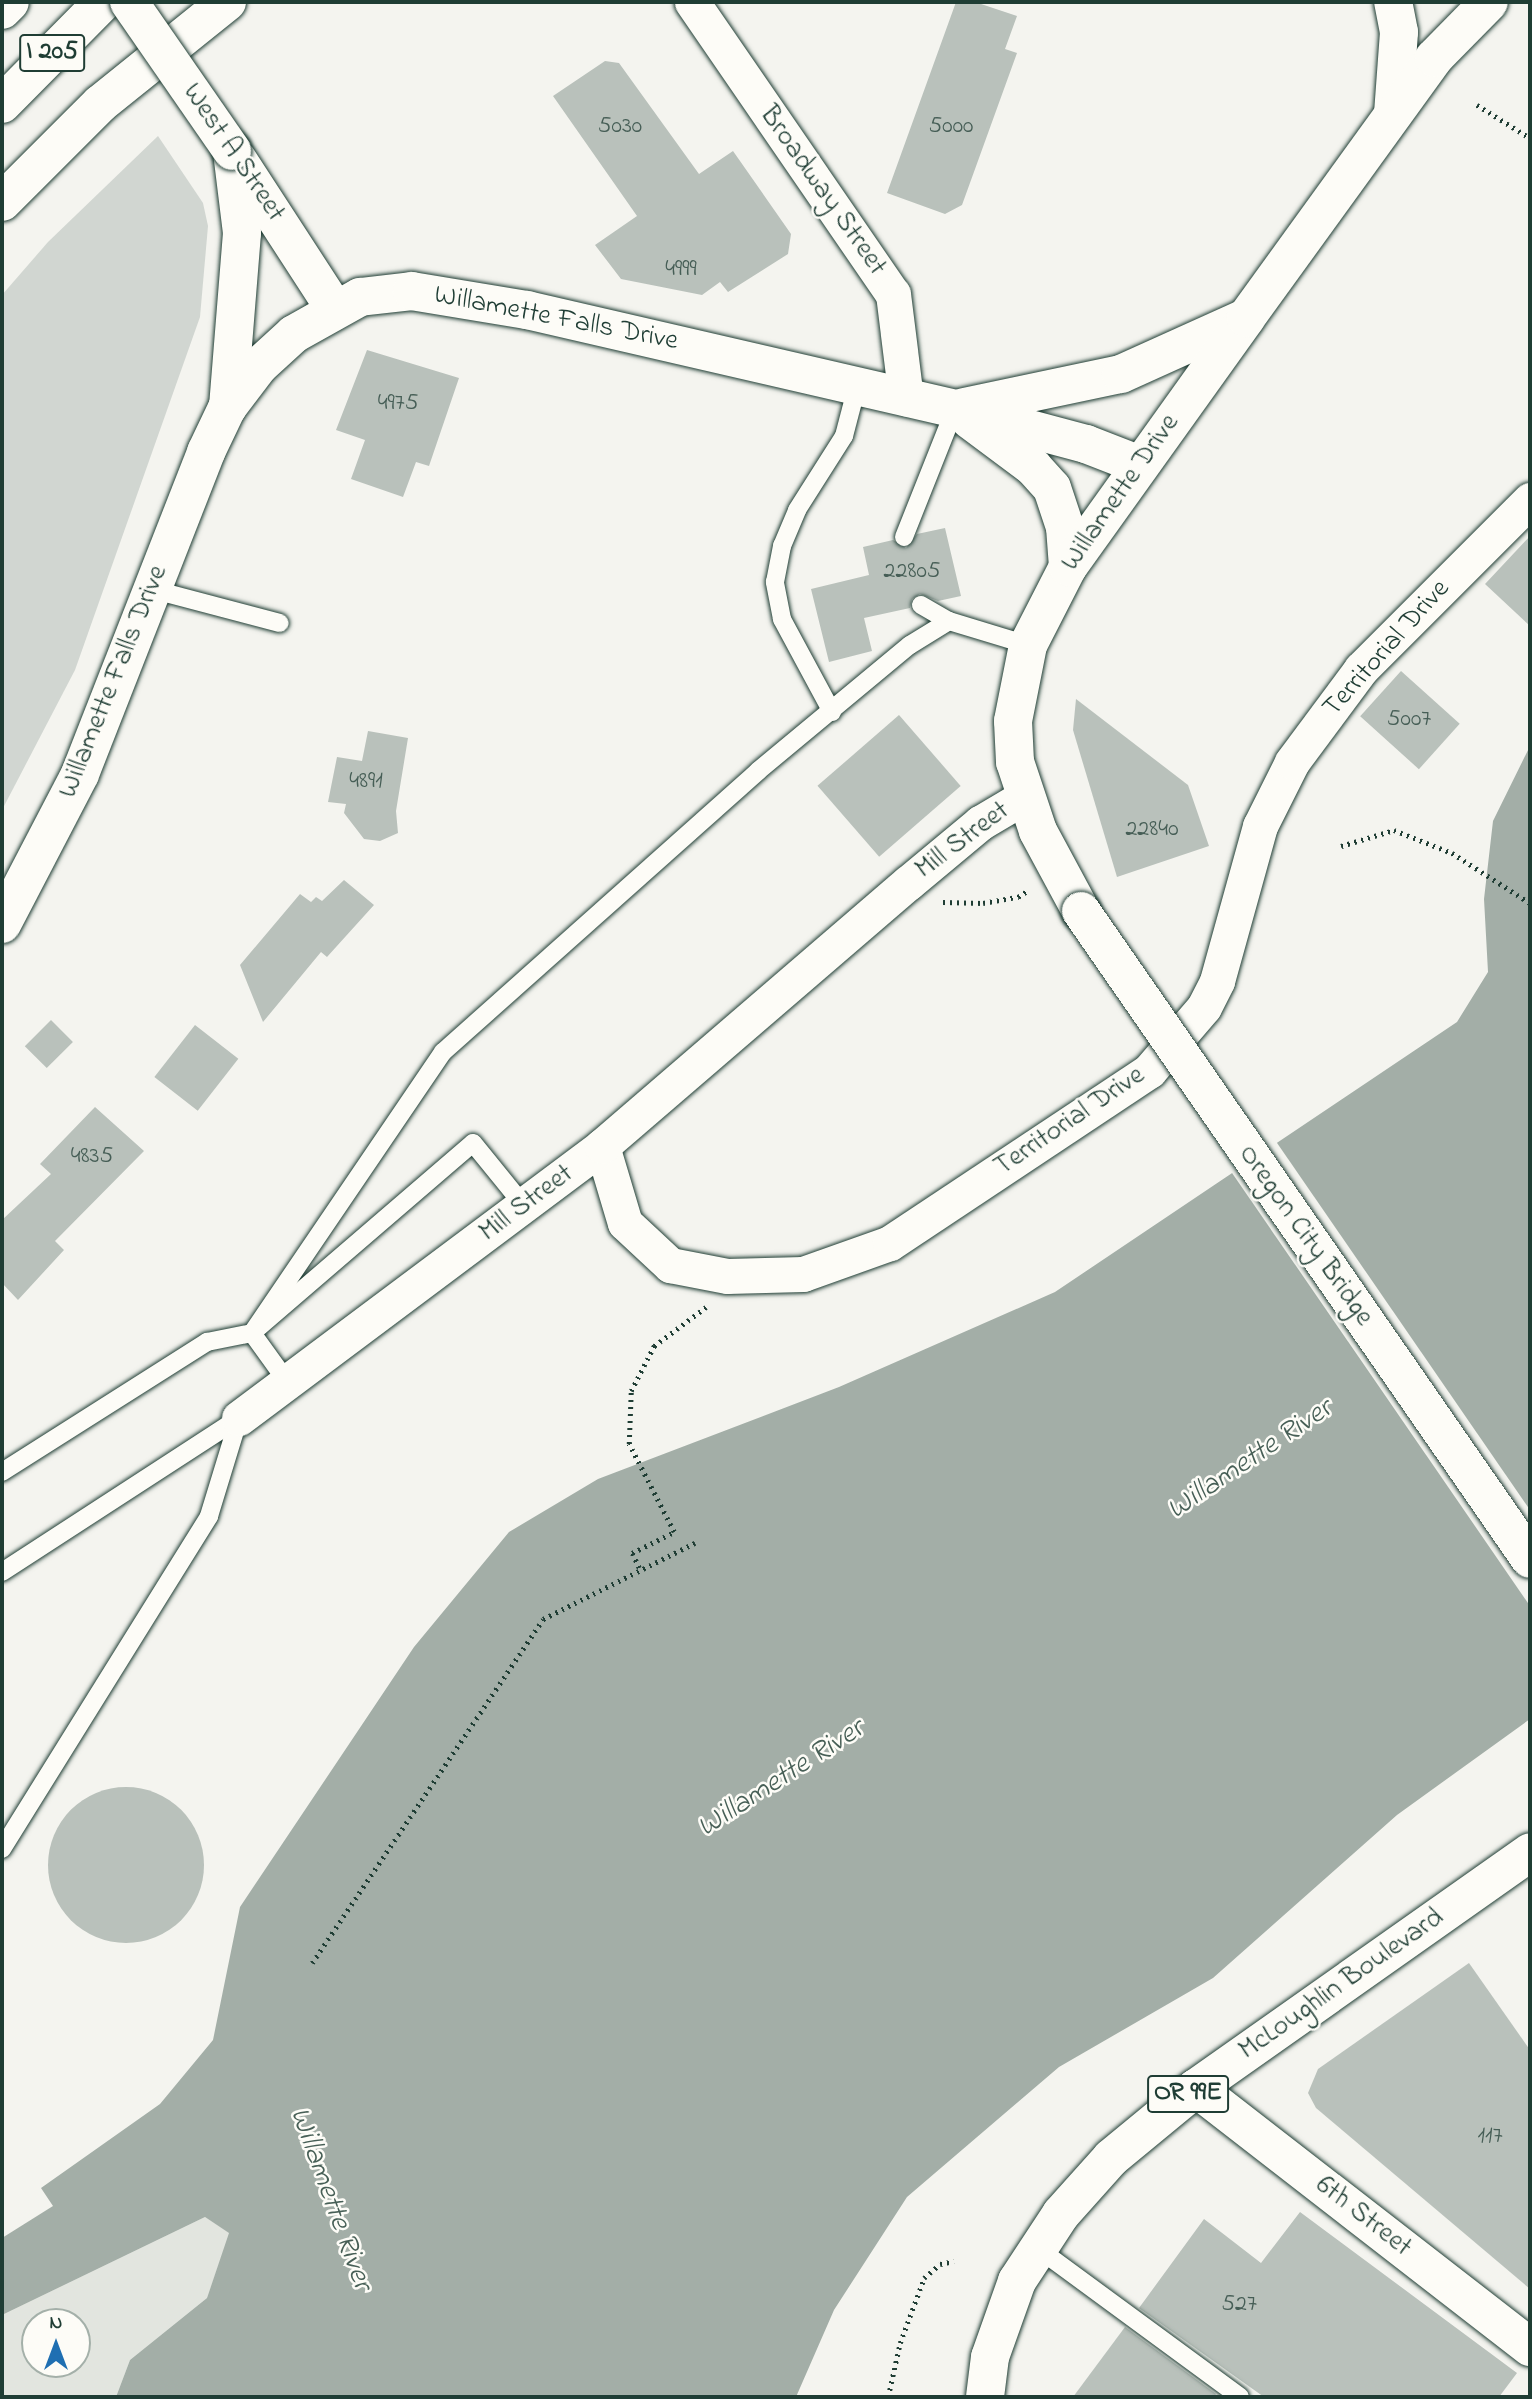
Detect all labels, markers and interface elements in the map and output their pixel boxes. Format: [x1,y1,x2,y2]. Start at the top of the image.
road number: I 205 [19,30,85,76]
street label: West A Street [174,77,292,229]
street label: Broadway Street [751,100,893,282]
house number: 5030 [598,113,642,141]
house number: 5000 [929,113,973,141]
house number: 4999 [665,256,697,284]
street label: Willamette Falls Drive [431,279,681,359]
house number: 4975 [378,390,418,418]
street label: Willamette Drive [1055,408,1187,578]
house number: 22805 [884,558,940,586]
street label: Willamette Falls Drive [52,561,176,803]
street label: Territorial Drive [1316,573,1458,725]
house number: 5007 [1387,706,1431,734]
house number: 4891 [349,768,383,796]
street label: Mill Street [909,795,1017,887]
house number: 22840 [1125,816,1179,844]
street label: Territorial Drive [988,1059,1152,1185]
street label: Oregon City Bridge [1230,1139,1380,1333]
house number: 4835 [71,1143,113,1171]
street label: Mill Street [473,1158,581,1250]
water label: Willamette River [1161,1392,1339,1528]
water label: Willamette River [691,1712,871,1846]
street label: McLoughlin Boulevard [1233,1902,1451,2068]
road number: OR 99E [1146,2072,1230,2116]
water label: Willamette River [280,2103,380,2295]
house number: 117 [1477,2123,1503,2151]
street label: 6th Street [1308,2169,1418,2265]
house number: 527 [1221,2291,1257,2319]
north arrow [21,2308,91,2378]
text: N [50,2310,62,2337]

